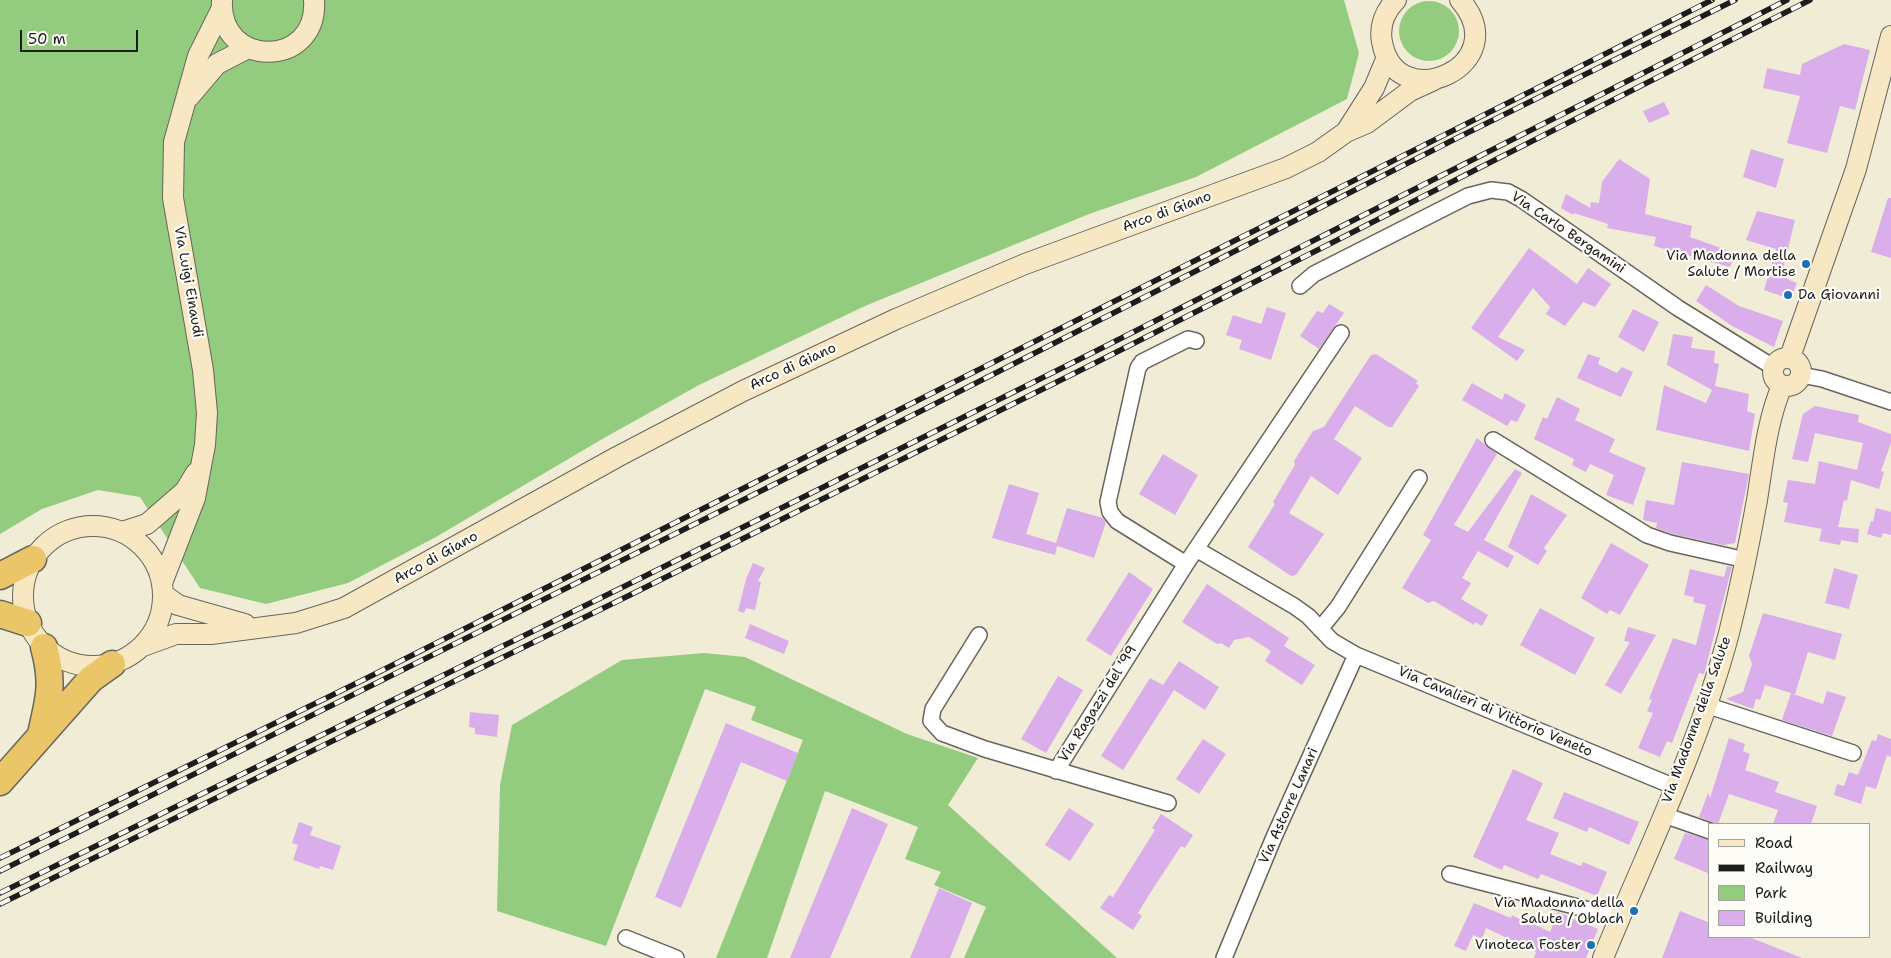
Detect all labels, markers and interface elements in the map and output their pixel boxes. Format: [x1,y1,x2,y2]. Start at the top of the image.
scale bar [22,20,140,52]
text: 50 m [28,29,66,49]
street label: Arco di Giano [1120,188,1214,236]
street label: Via Carlo Bergamini [1508,188,1628,278]
street label: Via Luigi Einaudi [170,225,206,339]
place label: Via Madonna della Salute / Mortise [1666,248,1796,280]
marker: Via Madonna della Salute / Mortise [1800,258,1812,270]
place label: Da Giovanni [1798,287,1880,303]
marker: Da Giovanni [1782,289,1794,301]
street label: Arco di Giano [747,340,839,394]
street label: Arco di Giano [391,528,481,588]
street label: Via Madonna della Salute [1659,634,1735,806]
street label: Via Ragazzi del '99 [1055,643,1141,765]
street label: Via Cavalieri di Vittorio Veneto [1395,663,1595,761]
street label: Via Astorre Lanari [1256,745,1322,867]
legend [1708,823,1871,938]
text: Road [1755,833,1793,853]
text: Railway [1755,858,1813,878]
text: Park [1755,883,1787,903]
place label: Via Madonna della Salute / Oblach [1494,895,1624,928]
marker: Via Madonna della Salute / Oblach [1628,905,1640,917]
text: Building [1755,908,1812,928]
place label: Vinoteca Foster [1475,937,1581,953]
marker: Vinoteca Foster [1585,939,1597,951]

